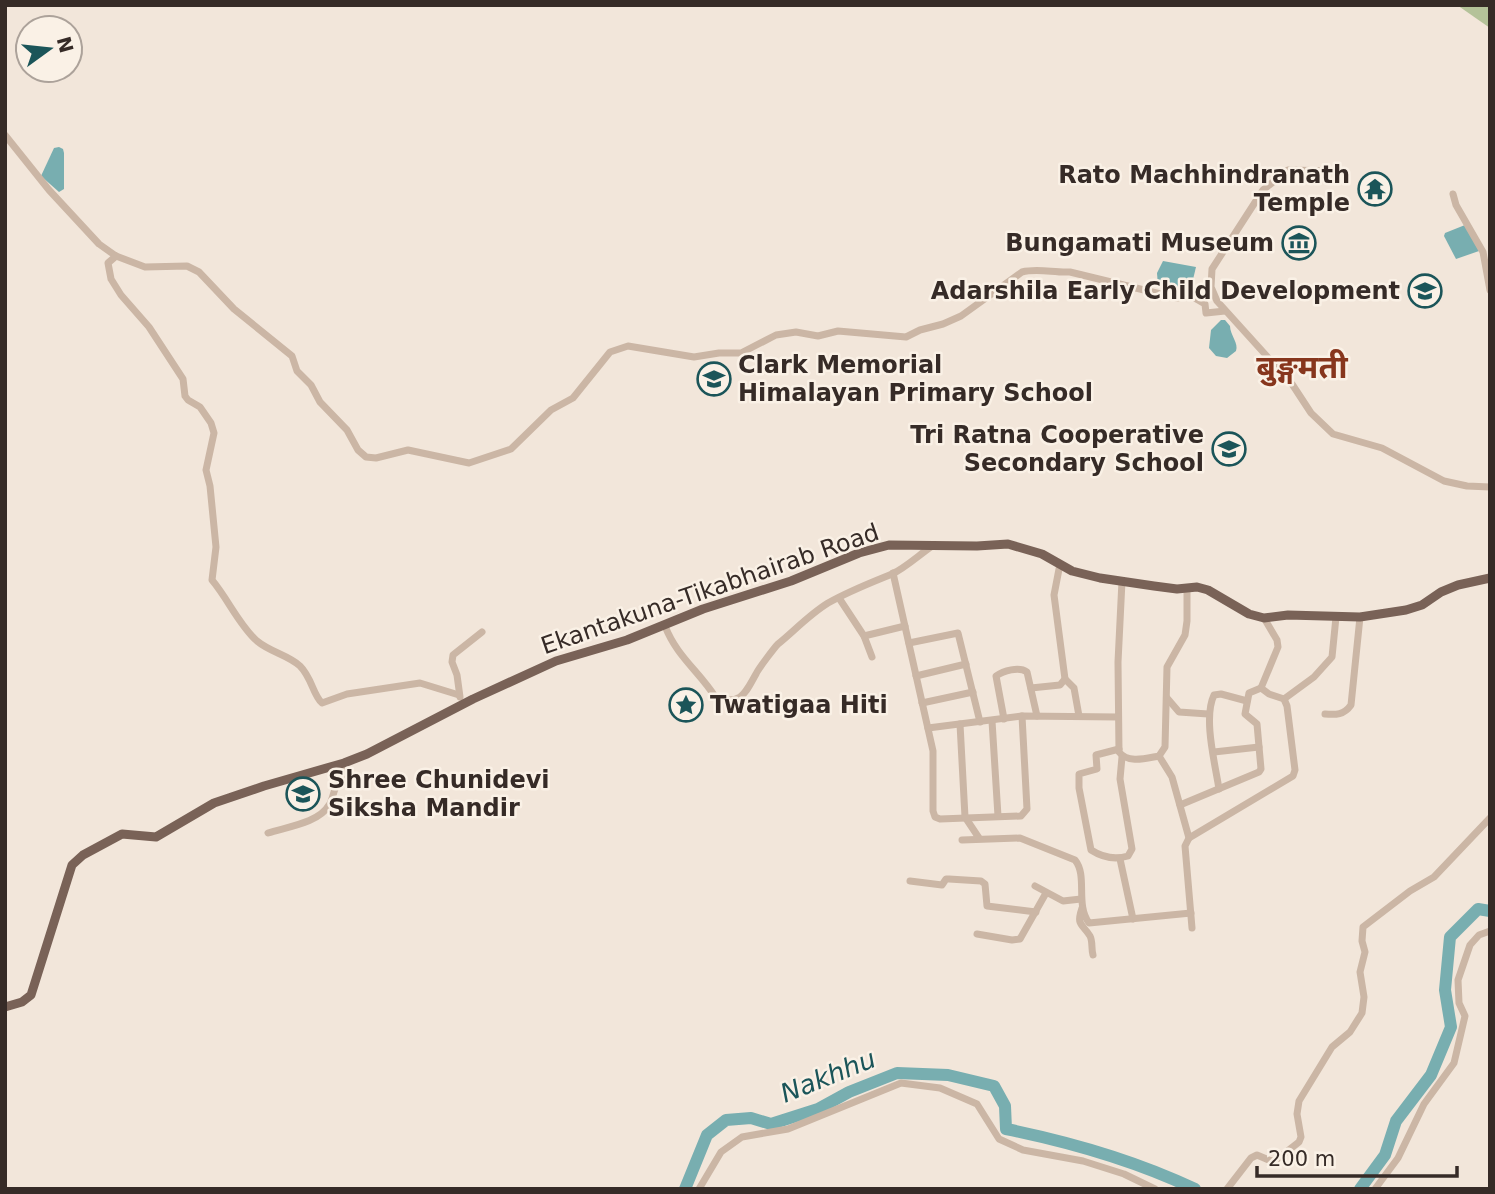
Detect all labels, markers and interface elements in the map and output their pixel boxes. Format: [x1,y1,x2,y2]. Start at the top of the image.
north arrow [14,14,84,84]
text: N [53,34,78,55]
place label: Rato Machhindranath Temple [1058,161,1350,217]
temple icon: Rato Machhindranath Temple [1356,170,1394,208]
museum icon: Bungamati Museum [1280,224,1318,262]
place label: Bungamati Museum [1005,229,1274,257]
school or university icon: Adarshila Early Child Development [1406,272,1444,310]
place label: Adarshila Early Child Development [931,277,1400,305]
district label: बुङ्गमती [1256,348,1348,387]
place label: Clark Memorial Himalayan Primary School [738,351,1093,407]
school or university icon: Clark Memorial Himalayan Primary School [695,360,733,398]
place label: Tri Ratna Cooperative Secondary School [910,421,1204,477]
school or university icon: Tri Ratna Cooperative Secondary School [1210,430,1248,468]
street label: Ekantakuna-Tikabhairab Road [537,518,883,660]
place icon: Twatigaa Hiti [667,686,705,724]
place label: Twatigaa Hiti [710,691,888,719]
place label: Shree Chunidevi Siksha Mandir [328,766,550,822]
school or university icon: Shree Chunidevi Siksha Mandir [284,775,322,813]
water label: Nakhhu [776,1043,880,1109]
scale bar [1257,1134,1456,1178]
text: 200 m [1268,1147,1335,1171]

